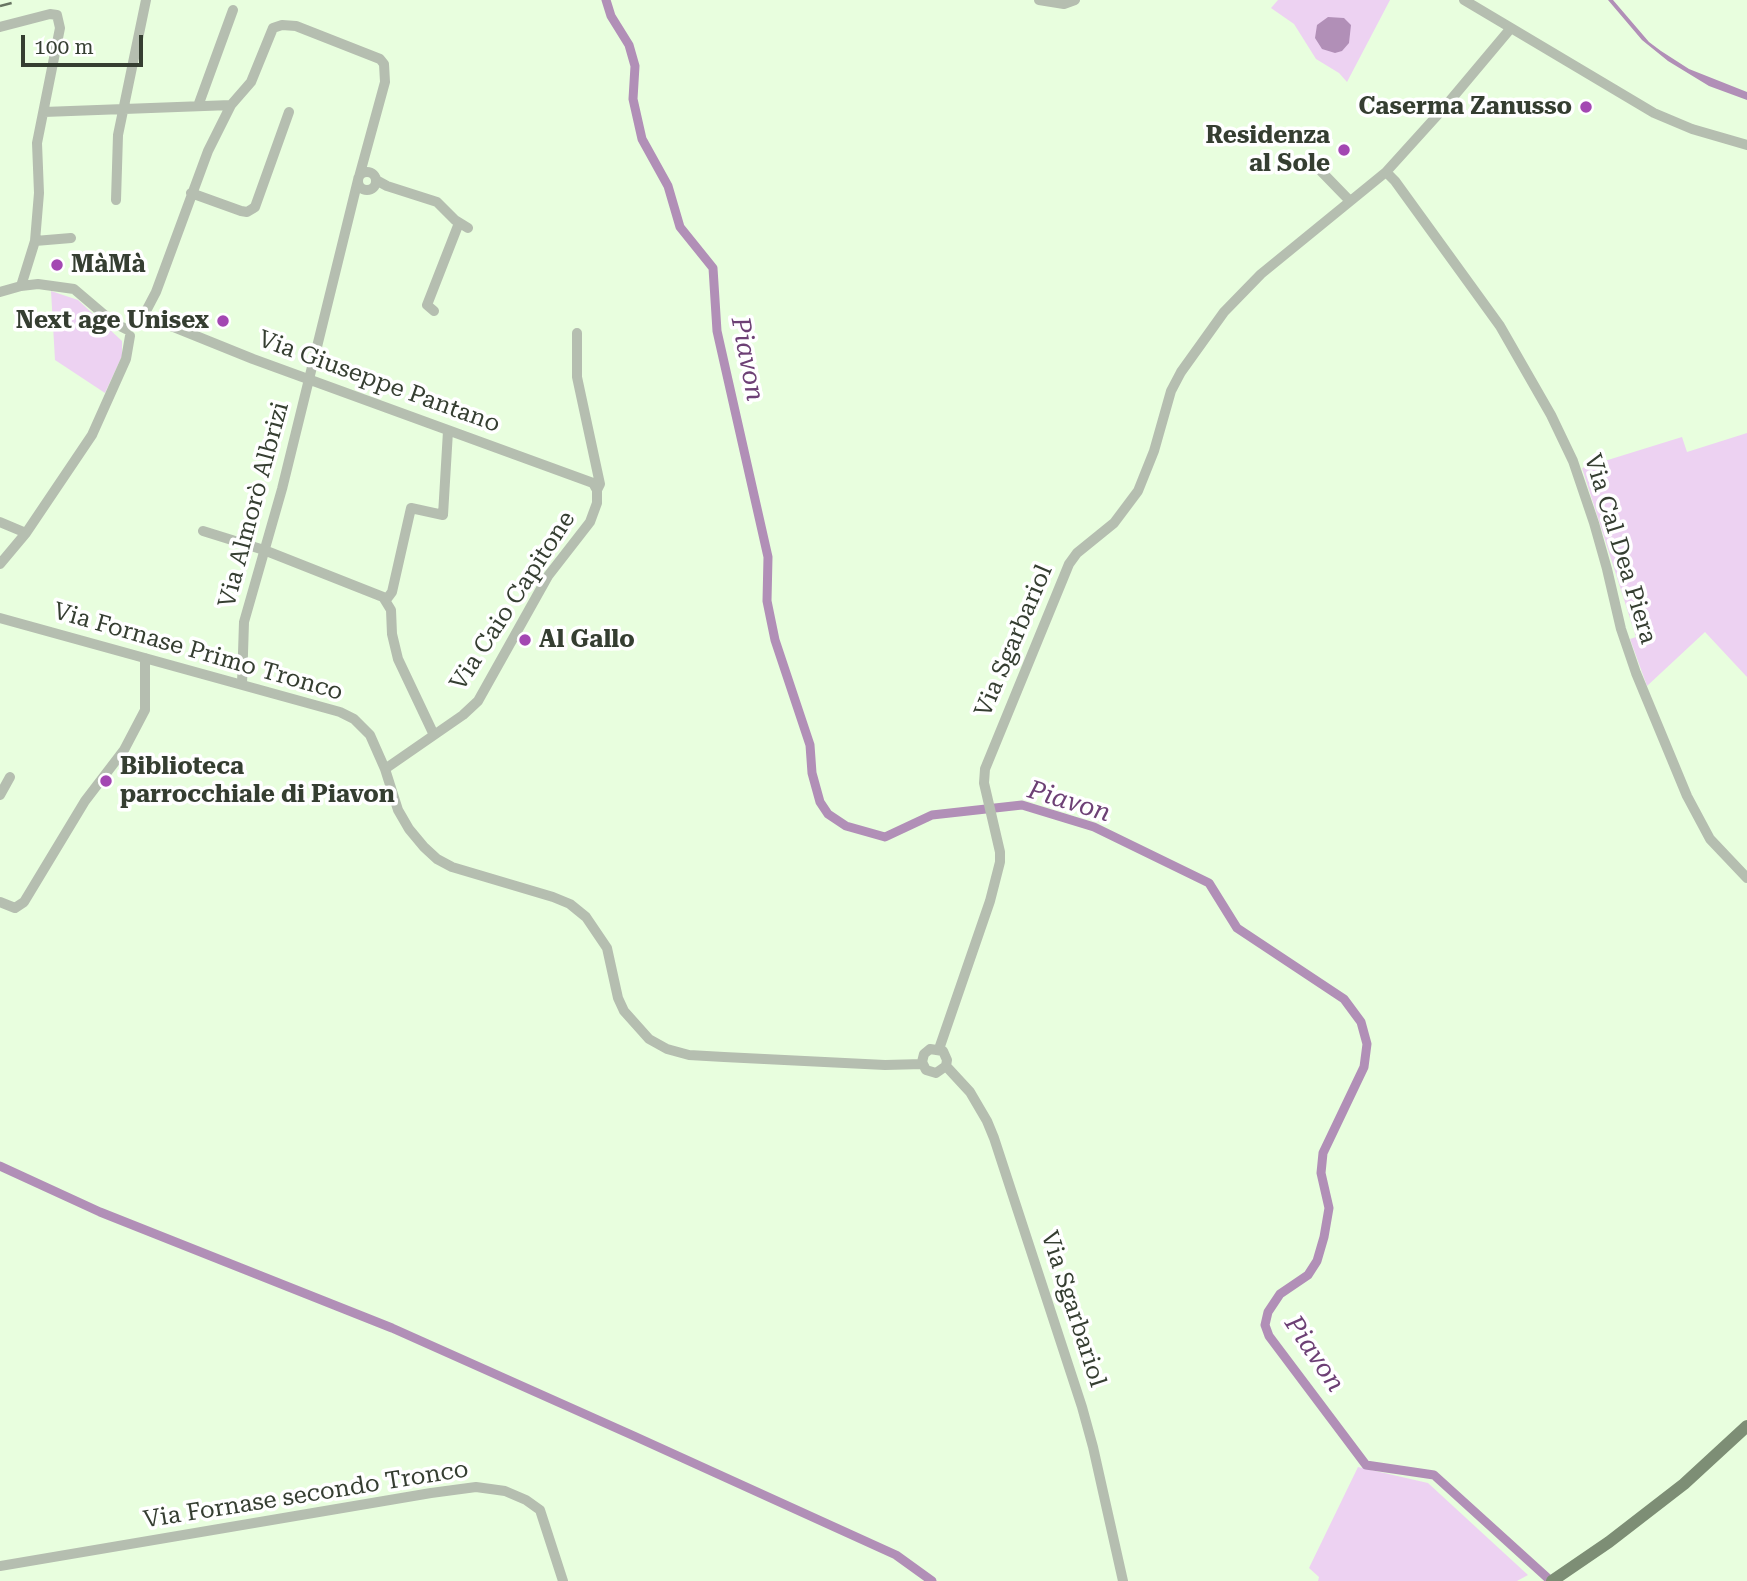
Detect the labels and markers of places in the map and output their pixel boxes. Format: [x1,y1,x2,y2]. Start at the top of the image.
place label: Caserma Zanusso [1358,93,1572,121]
marker: Caserma Zanusso [1578,99,1594,115]
place label: Residenza al Sole [1205,122,1330,178]
marker: Residenza al Sole [1336,142,1352,158]
place label: MàMà [71,251,146,279]
marker: MàMà [49,257,65,273]
place label: Next age Unisex [16,307,209,335]
marker: Next age Unisex [215,313,231,329]
place label: Al Gallo [539,626,635,654]
marker: Al Gallo [517,632,533,648]
place label: Biblioteca parrocchiale di Piavon [120,753,395,809]
marker: Biblioteca parrocchiale di Piavon [98,773,114,789]

